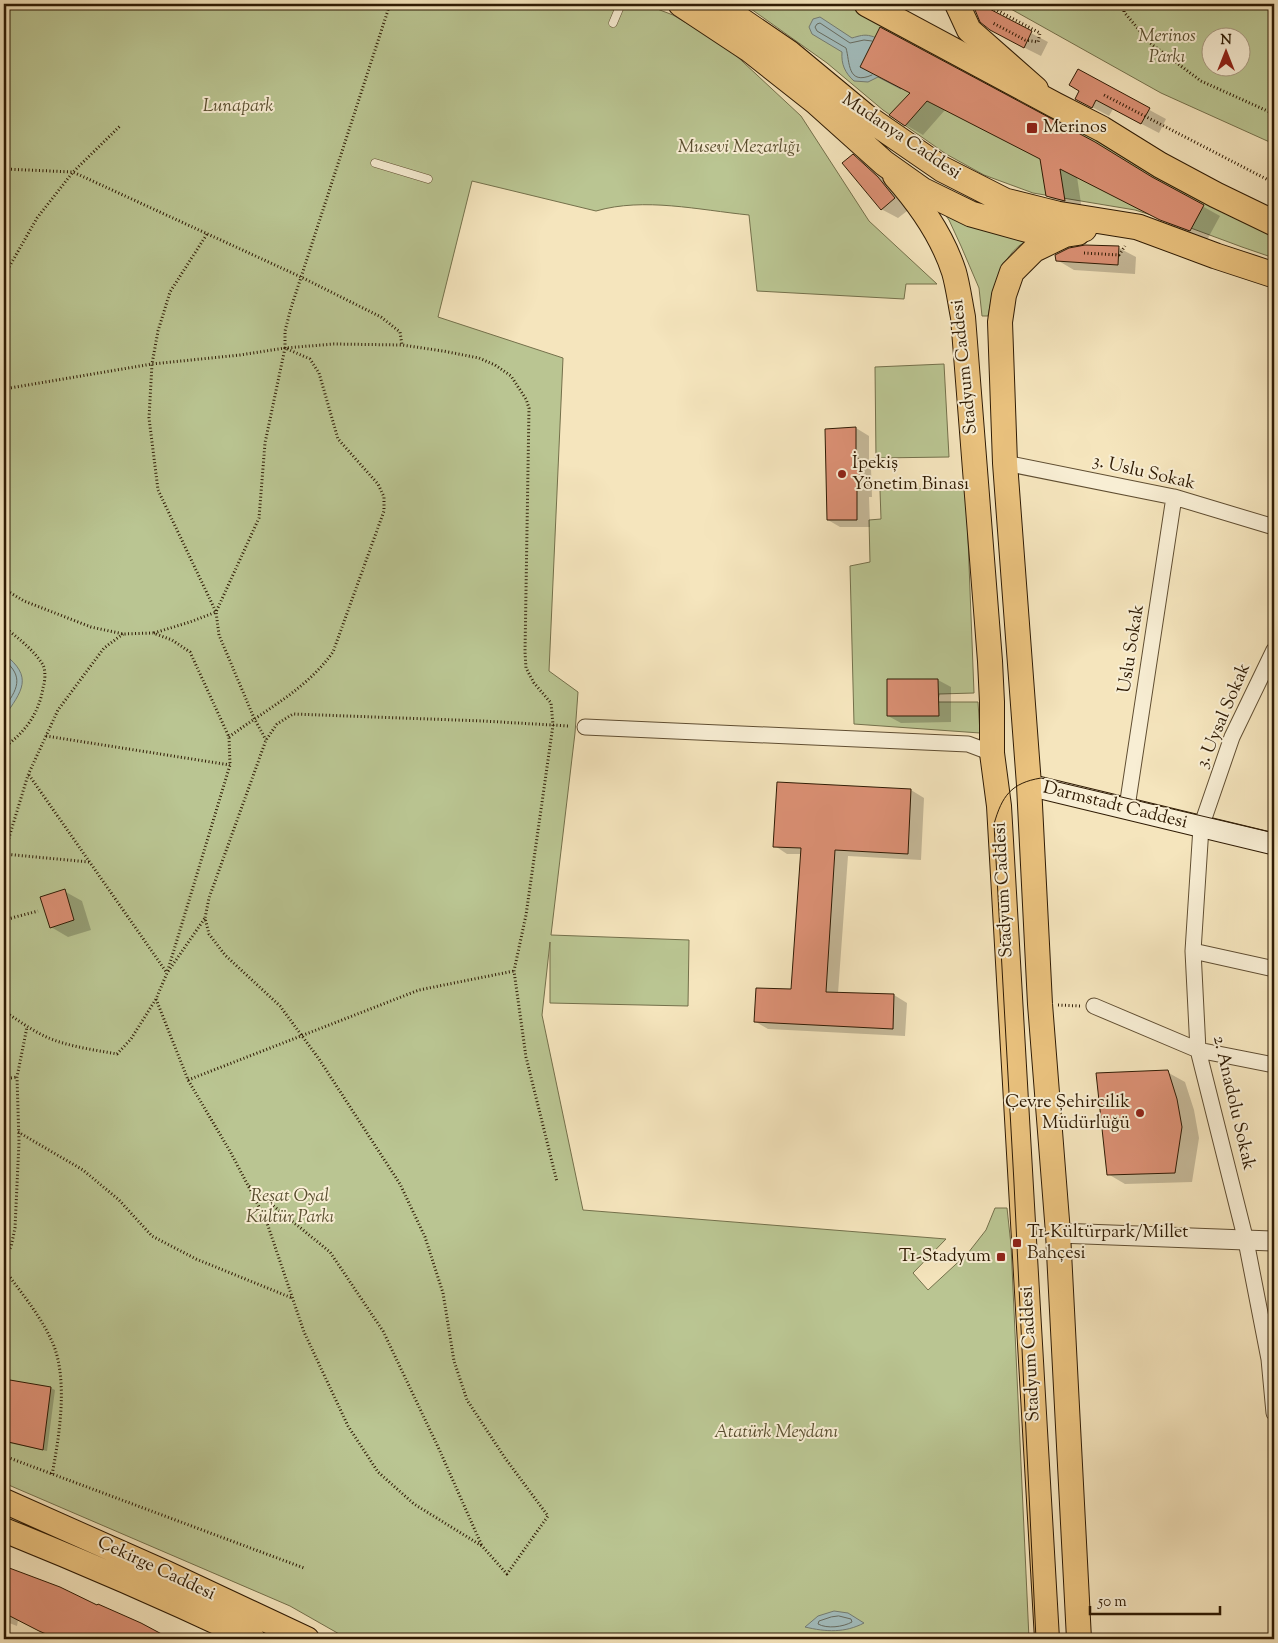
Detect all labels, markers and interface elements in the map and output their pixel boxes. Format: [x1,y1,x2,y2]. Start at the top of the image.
park label: Merinos Parkı [1138,24,1196,71]
north arrow [1200,28,1250,78]
text: N [1220,31,1232,51]
street label: Mudanya Caddesi [836,87,966,187]
park label: Lunapark [203,94,273,120]
place label: Merinos [1043,115,1107,141]
marker: Merinos [1025,121,1039,135]
park label: Musevi Mezarlığı [678,135,800,161]
street label: Stadyum Caddesi [945,298,985,436]
street label: 3. Uslu Sokak [1090,449,1198,497]
place label: İpekiş Yönetim Binası [852,451,969,498]
marker: İpekiş Yönetim Binası [836,468,848,480]
street label: Uslu Sokak [1112,603,1152,695]
street label: 3. Uysal Sokak [1190,659,1258,773]
street label: Darmstadt Caddesi [1040,775,1190,837]
street label: Stadyum Caddesi [987,821,1021,959]
street label: 2. Anadolu Sokak [1205,1033,1261,1173]
place label: Çevre Şehircilik Müdürlüğü [1005,1090,1130,1137]
marker: Çevre Şehircilik Müdürlüğü [1134,1107,1146,1119]
park label: Reşat Oyal Kültür Parkı [246,1184,334,1231]
place label: T1-Kültürpark/Millet Bahçesi [1027,1220,1188,1267]
marker: T1-Kültürpark/Millet Bahçesi [1011,1237,1023,1249]
place label: T1-Stadyum [899,1244,991,1270]
marker: T1-Stadyum [995,1251,1007,1263]
street label: Stadyum Caddesi [1014,1285,1048,1423]
park label: Atatürk Meydanı [714,1420,838,1446]
street label: Çekirge Caddesi [93,1530,219,1608]
scale bar [1090,1583,1220,1615]
text: 50 m [1097,1592,1127,1613]

